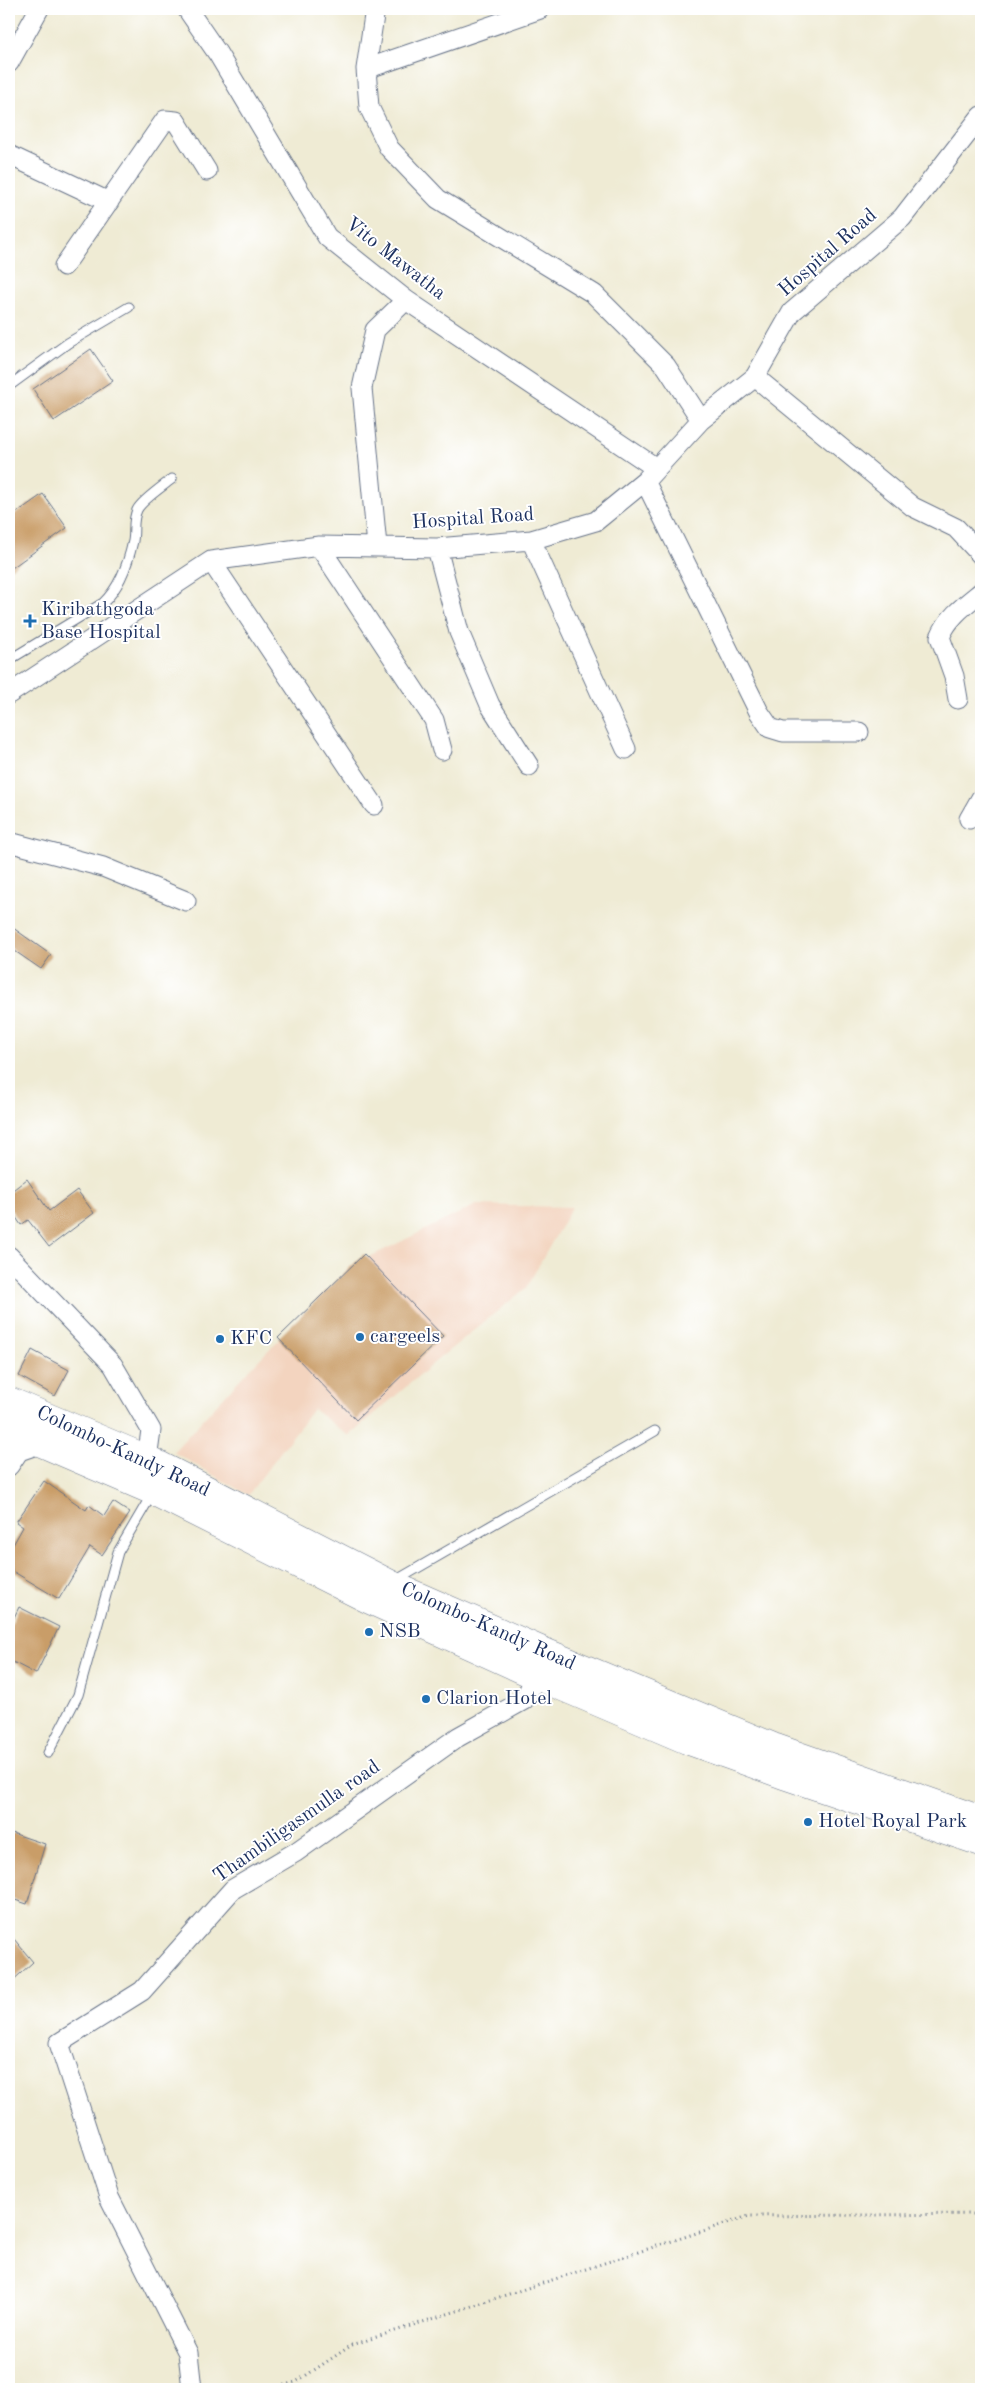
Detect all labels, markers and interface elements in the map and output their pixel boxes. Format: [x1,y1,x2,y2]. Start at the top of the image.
street label: Hospital Road [775,205,881,301]
street label: Vito Mawatha [341,214,449,304]
street label: Hospital Road [411,505,535,533]
place label: Kiribathgoda Base Hospital [41,600,161,643]
marker: Kiribathgoda Base Hospital [23,614,37,628]
place label: cargeels [370,1327,440,1347]
place label: KFC [230,1329,272,1349]
marker: cargeels [354,1331,366,1343]
marker: KFC [214,1333,226,1345]
street label: Colombo-Kandy Road [33,1403,213,1501]
street label: Colombo-Kandy Road [398,1579,578,1675]
place label: NSB [379,1622,421,1642]
marker: NSB [363,1626,375,1638]
place label: Clarion Hotel [436,1689,552,1709]
marker: Clarion Hotel [420,1693,432,1705]
street label: Thambiligasmulla road [210,1757,384,1887]
place label: Hotel Royal Park [818,1812,967,1832]
marker: Hotel Royal Park [802,1816,814,1828]

